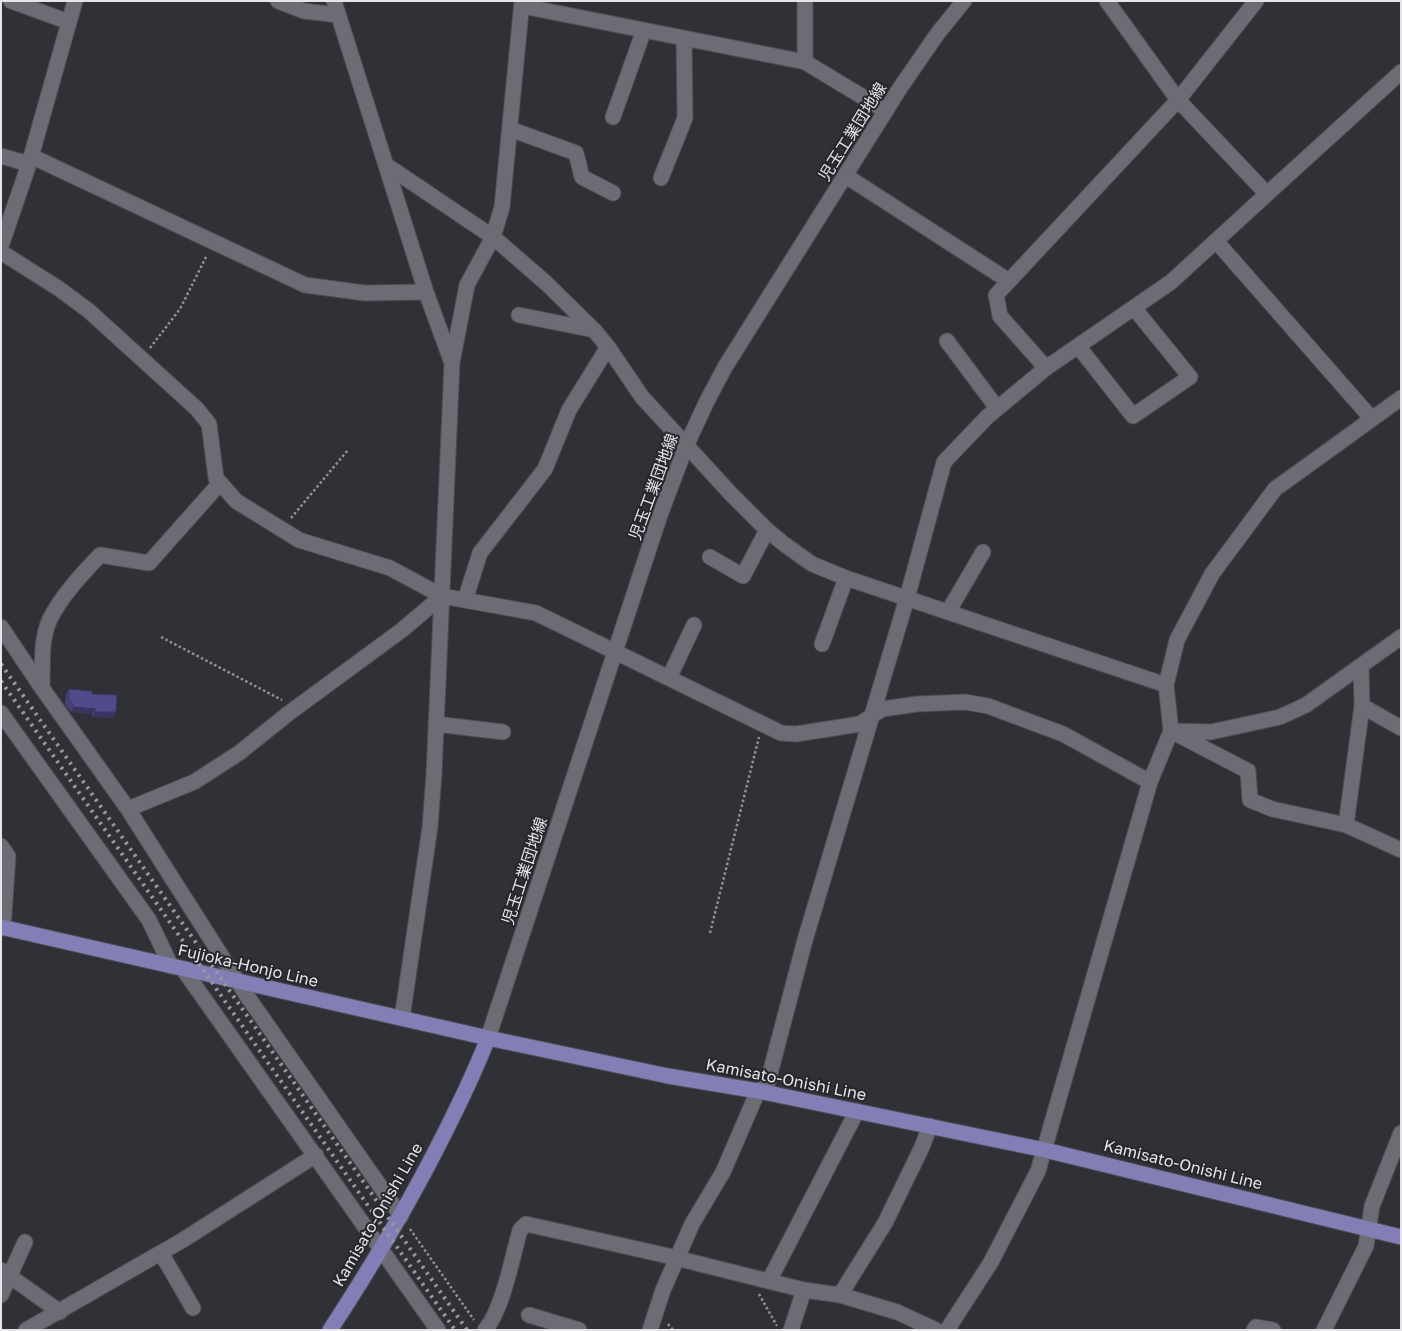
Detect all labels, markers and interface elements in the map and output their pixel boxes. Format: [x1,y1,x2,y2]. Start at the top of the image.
street label: 児玉工業団地線 [815,79,891,185]
street label: 児玉工業団地線 [626,431,682,543]
street label: 児玉工業団地線 [499,815,551,927]
street label: Fujioka-Honjo Line [176,941,320,991]
street label: Kamisato-Onishi Line [704,1055,868,1105]
street label: Kamisato-Onishi Line [1102,1136,1264,1194]
street label: Kamisato-Onishi Line [329,1140,427,1290]

